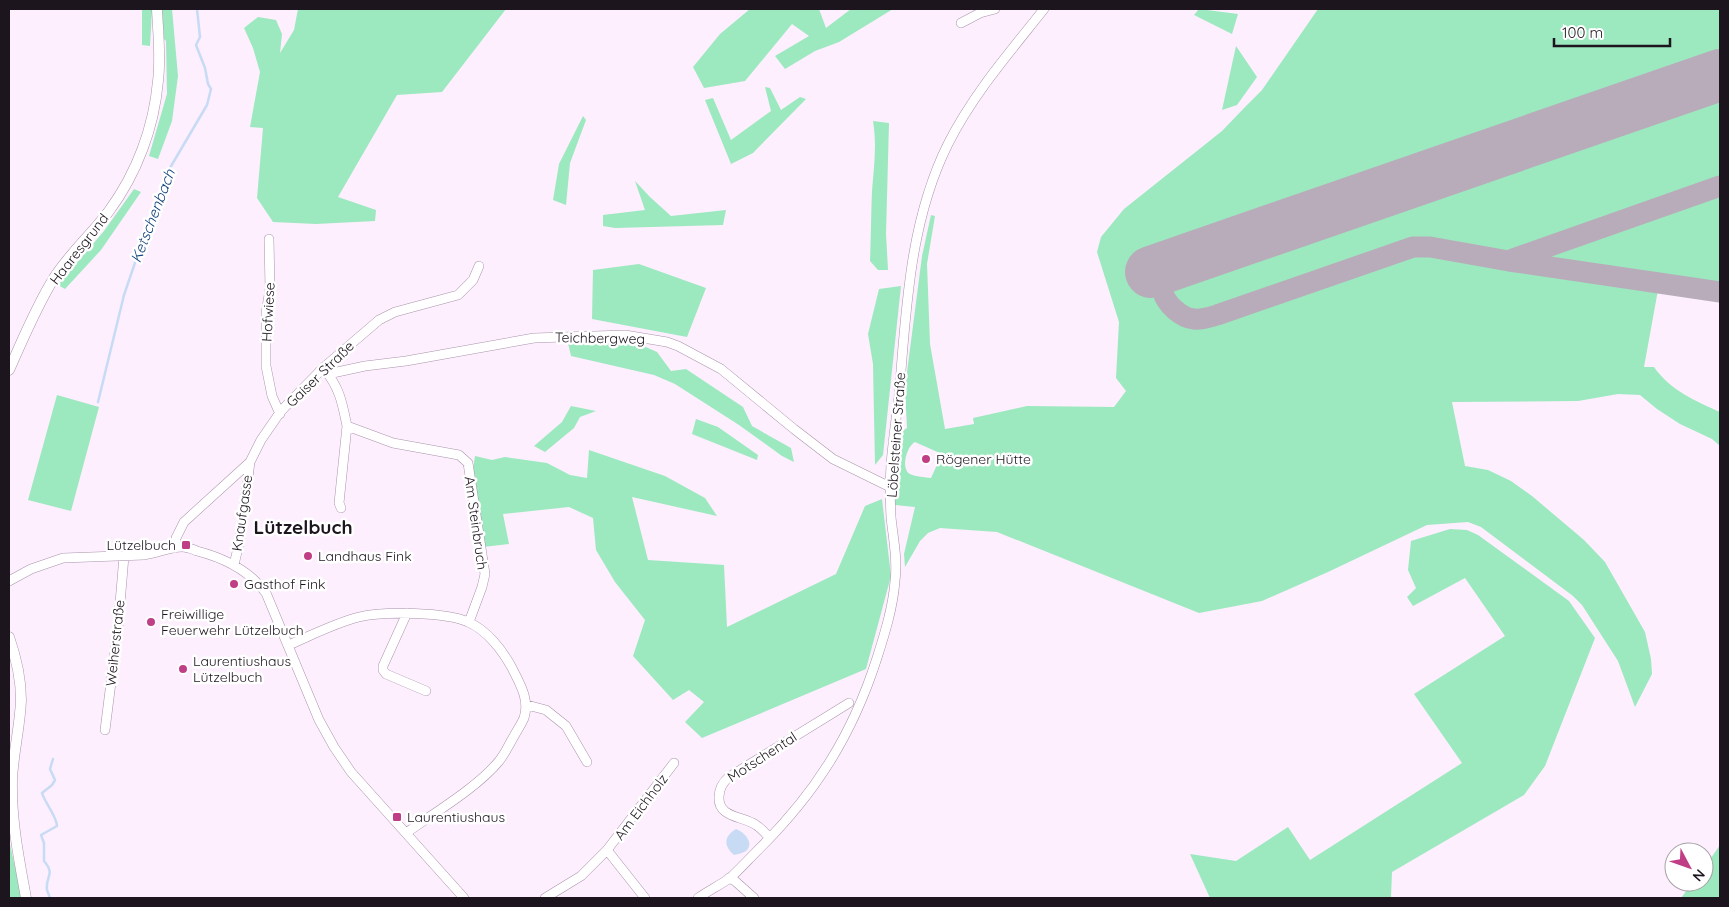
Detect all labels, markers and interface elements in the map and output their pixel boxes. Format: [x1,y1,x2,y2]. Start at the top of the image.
scale bar [1554,15,1670,47]
text: 100 m [1562,23,1603,42]
water label: Ketschenbach [126,166,179,265]
street label: Haaresgrund [46,210,112,288]
street label: Hofwiese [257,282,279,342]
street label: Teichbergweg [555,328,645,348]
street label: Gaiser Straße [282,337,358,411]
street label: Löbelsteiner Straße [883,372,909,498]
place label: Rögener Hütte [936,450,1031,468]
marker: Rögener Hütte [920,453,932,465]
street label: Knaufgasse [228,474,256,552]
street label: Am Steinbruch [461,475,491,571]
district label: Lützelbuch [253,515,353,539]
place label: Lützelbuch [106,536,176,554]
marker: Lützelbuch [180,539,192,551]
place label: Landhaus Fink [318,547,412,565]
marker: Landhaus Fink [302,550,314,562]
place label: Gasthof Fink [244,575,326,593]
marker: Gasthof Fink [228,578,240,590]
street label: Weiherstraße [102,599,129,687]
place label: Freiwillige Feuerwehr Lützelbuch [161,605,304,639]
marker: Freiwillige Feuerwehr Lützelbuch [145,616,157,628]
place label: Laurentiushaus Lützelbuch [193,652,291,686]
marker: Laurentiushaus Lützelbuch [177,663,189,675]
street label: Motschental [724,728,800,786]
street label: Am Eichholz [610,770,672,844]
place label: Laurentiushaus [407,808,505,826]
marker: Laurentiushaus [391,811,403,823]
north arrow [1664,842,1714,892]
text: N [1689,866,1709,885]

